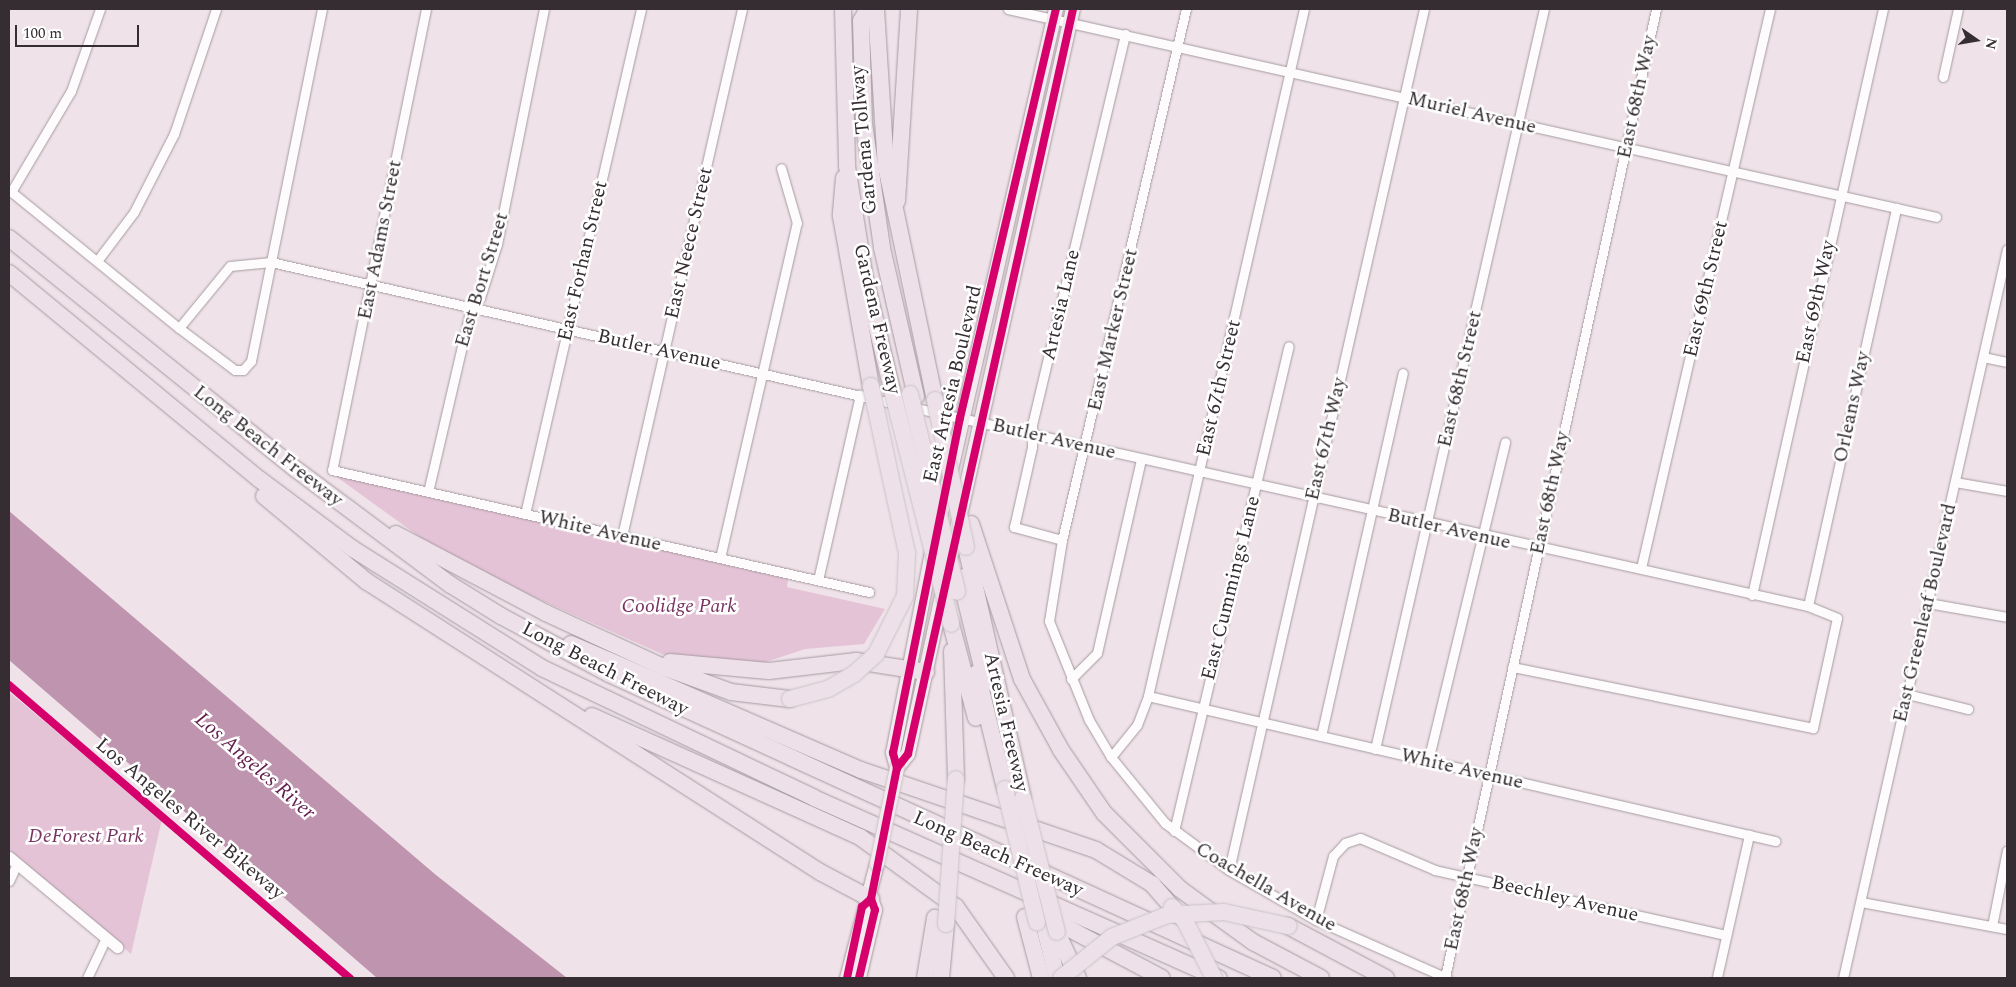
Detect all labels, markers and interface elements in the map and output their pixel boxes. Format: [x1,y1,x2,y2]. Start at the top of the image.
scale bar [18,15,141,47]
north arrow [1951,15,2001,65]
text: 100 m [23,22,62,45]
street label: East 68th Way [1612,33,1662,161]
text: N [1980,36,2003,51]
street label: Gardena Tollway [846,64,882,216]
street label: Muriel Avenue [1405,87,1539,139]
street label: East Adams Street [353,158,407,322]
street label: East Neece Street [660,165,718,321]
street label: East Forhan Street [553,178,613,344]
street label: East Bort Street [450,210,514,350]
street label: East 69th Street [1679,218,1733,360]
street label: East 69th Way [1791,238,1841,366]
street label: Gardena Freeway [848,241,906,397]
street label: East Marker Street [1083,246,1143,414]
street label: Artesia Lane [1037,247,1085,363]
street label: East Artesia Boulevard [919,283,987,485]
street label: East 68th Street [1433,308,1487,450]
street label: East 67th Street [1192,317,1246,459]
street label: Butler Avenue [595,324,723,376]
street label: Orleans Way [1828,349,1876,465]
street label: East 67th Way [1300,375,1352,503]
street label: Long Beach Freeway [188,380,348,512]
street label: Butler Avenue [990,413,1118,465]
street label: East 68th Way [1525,429,1575,557]
street label: East Cummings Lane [1196,493,1266,683]
street label: East Greenleaf Boulevard [1888,501,1962,725]
street label: Butler Avenue [1385,503,1513,555]
street label: White Avenue [536,505,664,557]
park label: Coolidge Park [621,594,737,618]
street label: Long Beach Freeway [518,617,692,721]
street label: Artesia Freeway [978,650,1034,794]
water label: Los Angeles River [190,707,320,825]
street label: Los Angeles River Bikeway [91,733,289,905]
street label: White Avenue [1398,743,1526,795]
street label: Long Beach Freeway [909,806,1087,902]
park label: DeForest Park [28,824,144,848]
street label: East 68th Way [1439,825,1489,953]
street label: Coachella Avenue [1191,837,1341,937]
street label: Beechley Avenue [1489,870,1641,928]

